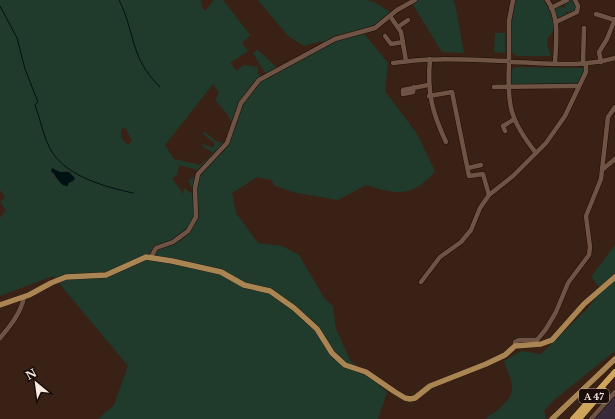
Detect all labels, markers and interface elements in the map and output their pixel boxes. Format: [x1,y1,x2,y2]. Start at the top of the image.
north arrow [16,363,56,403]
text: N [23,365,40,383]
road number: A 47 [579,389,609,403]

